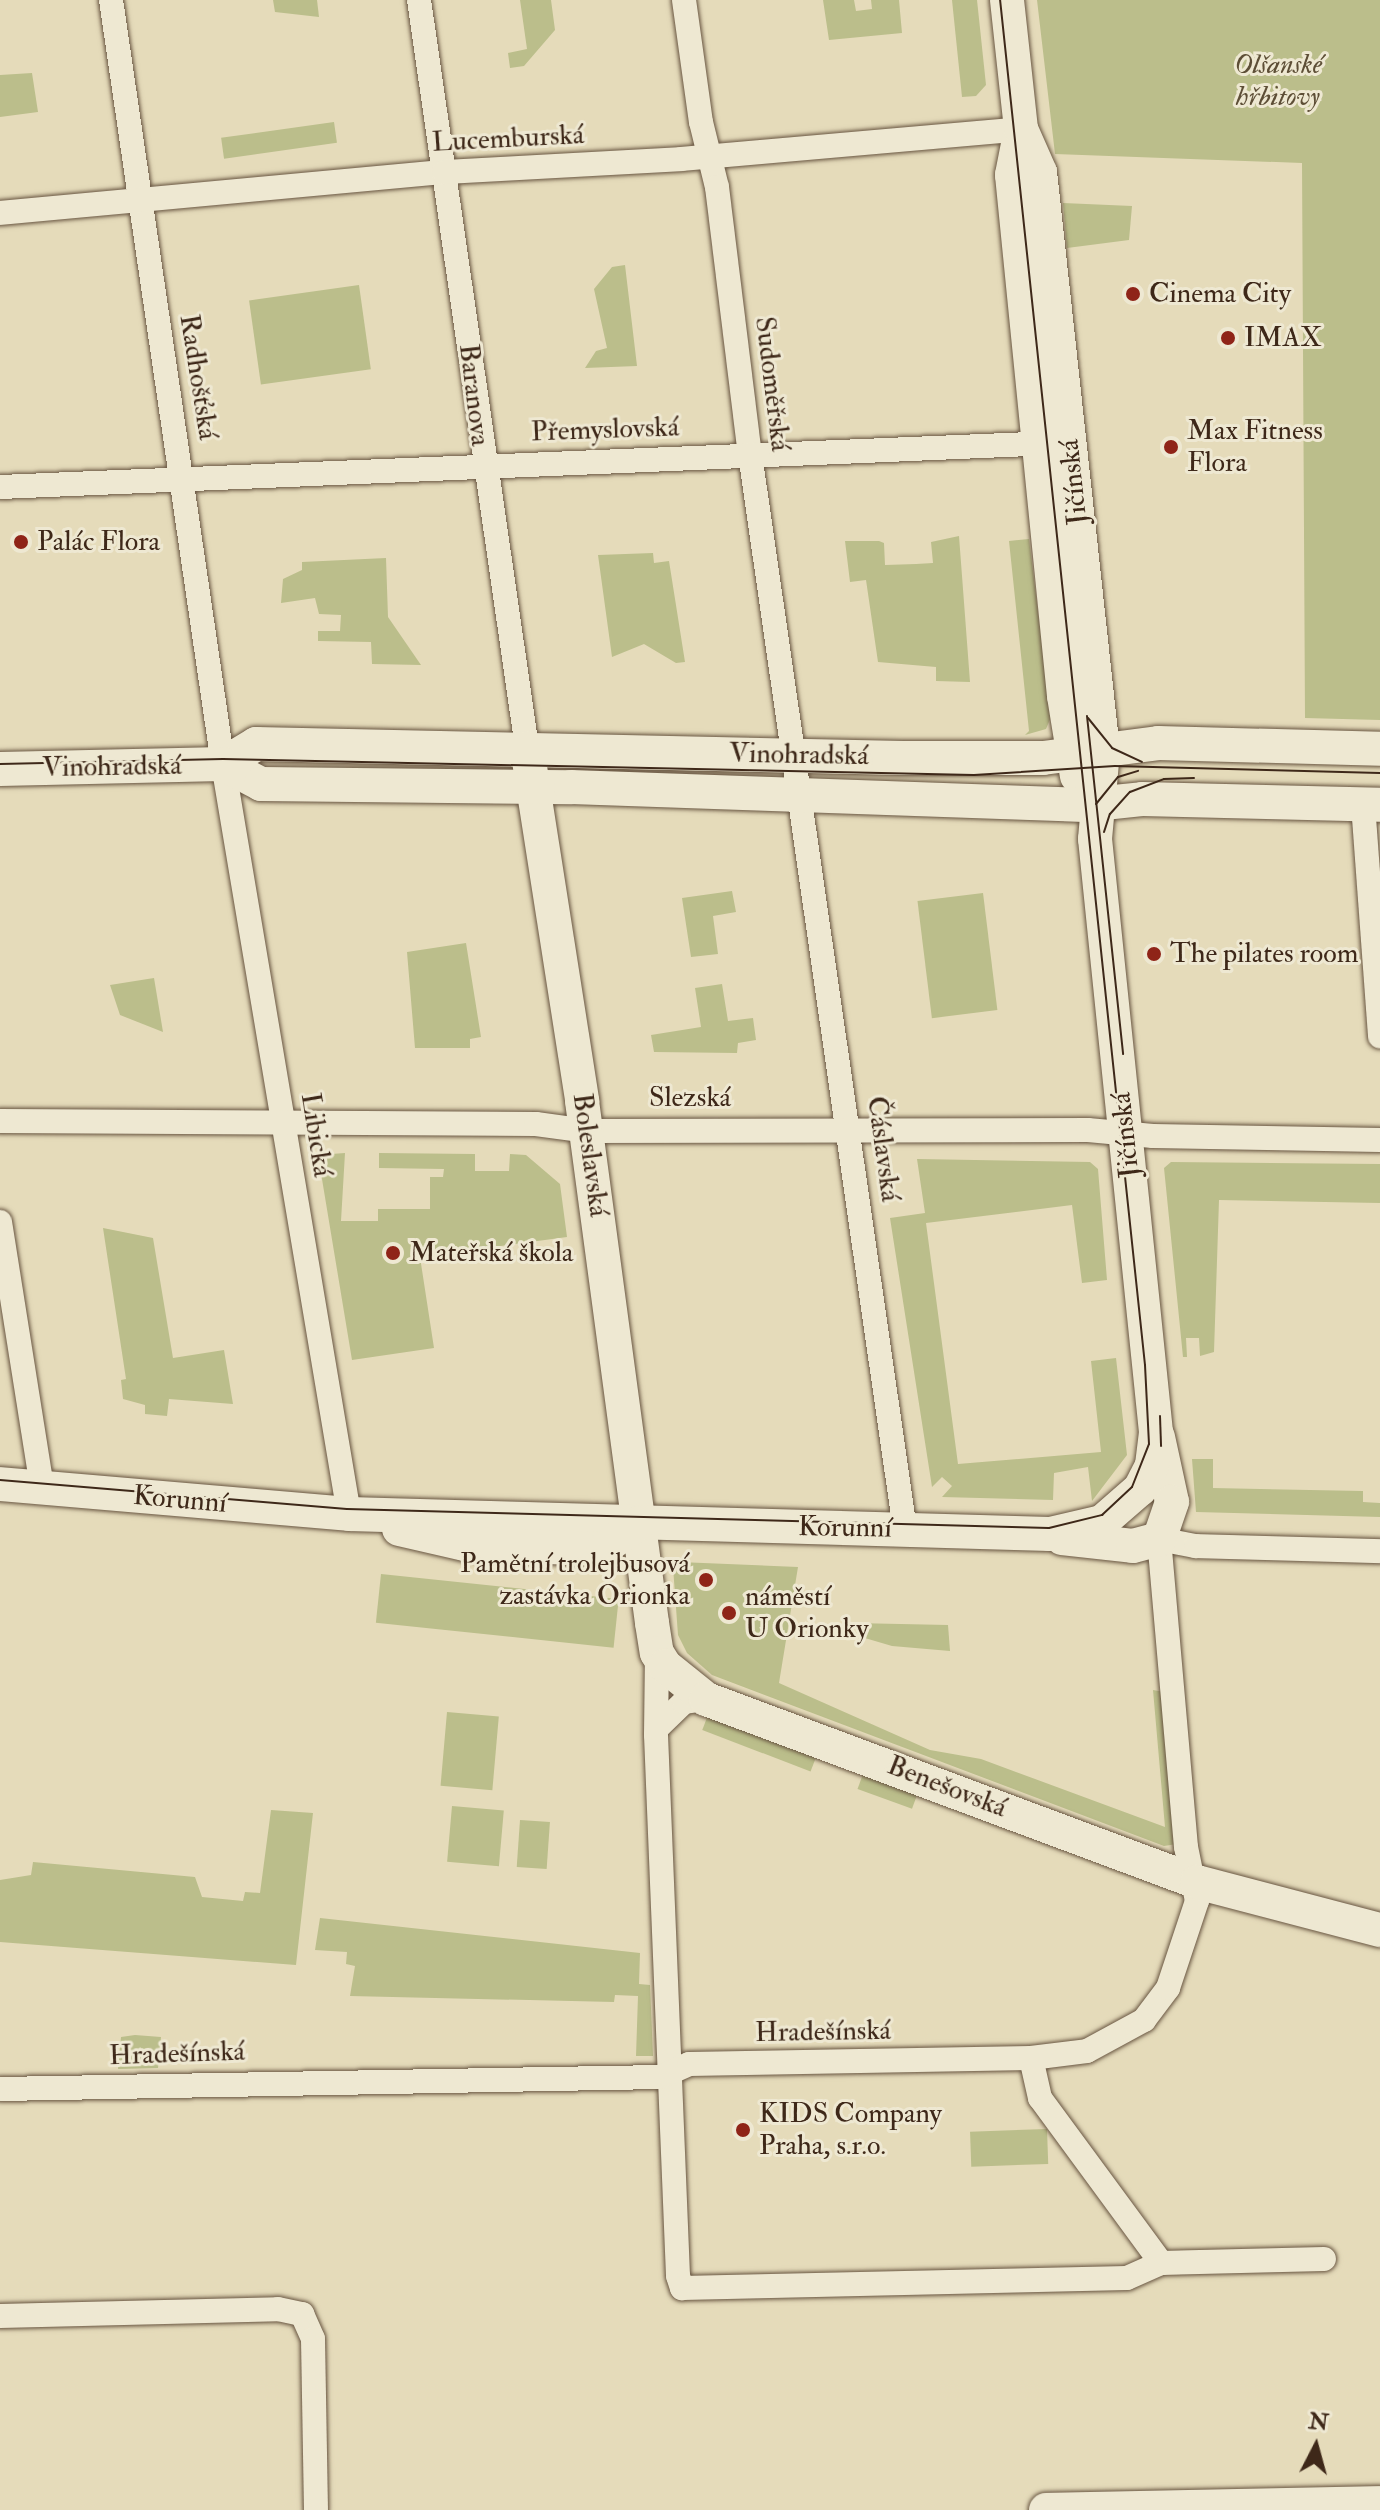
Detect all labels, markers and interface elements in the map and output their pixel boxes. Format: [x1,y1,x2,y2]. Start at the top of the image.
park label: Olšanské hřbitovy [1234,48,1322,114]
street label: Lucemburská [431,118,585,160]
place label: Cinema City [1149,277,1291,311]
marker: Cinema City [1124,285,1142,303]
street label: Radhošťská [172,312,224,442]
street label: Sudoměřská [747,315,797,453]
place label: IMAX [1244,321,1322,355]
marker: IMAX [1219,329,1237,347]
street label: Baranova [451,342,497,448]
street label: Přemyslovská [530,411,680,449]
place label: Max Fitness Flora [1187,414,1323,480]
street label: Jičínská [1053,438,1095,526]
marker: Max Fitness Flora [1162,438,1180,456]
place label: Palác Flora [37,525,160,559]
marker: Palác Flora [12,533,30,551]
street label: Vinohradská [729,737,869,773]
street label: Vinohradská [42,749,182,785]
place label: The pilates room [1170,937,1359,971]
marker: The pilates room [1145,945,1163,963]
street label: Slezská [649,1081,731,1115]
street label: Libická [293,1091,339,1179]
street label: Boleslavská [565,1091,615,1219]
street label: Jičínská [1105,1091,1147,1179]
street label: Čáslavská [859,1094,907,1204]
place label: Mateřská škola [409,1236,573,1270]
marker: Mateřská škola [384,1244,402,1262]
street label: Korunní [132,1479,228,1521]
street label: Korunní [798,1510,892,1546]
place label: Pamětní trolejbusová zastávka Orionka [460,1547,690,1613]
marker: Pamětní trolejbusová zastávka Orionka [697,1571,715,1589]
place label: náměstí U Orionky [745,1580,869,1646]
marker: náměstí U Orionky [720,1604,738,1622]
street label: Benešovská [882,1749,1012,1825]
street label: Hradešínská [755,2014,891,2050]
street label: Hradešínská [108,2035,246,2073]
place label: KIDS Company Praha, s.r.o. [759,2097,942,2163]
marker: KIDS Company Praha, s.r.o. [734,2121,752,2139]
north arrow [1276,2406,1356,2486]
text: N [1307,2407,1330,2437]

